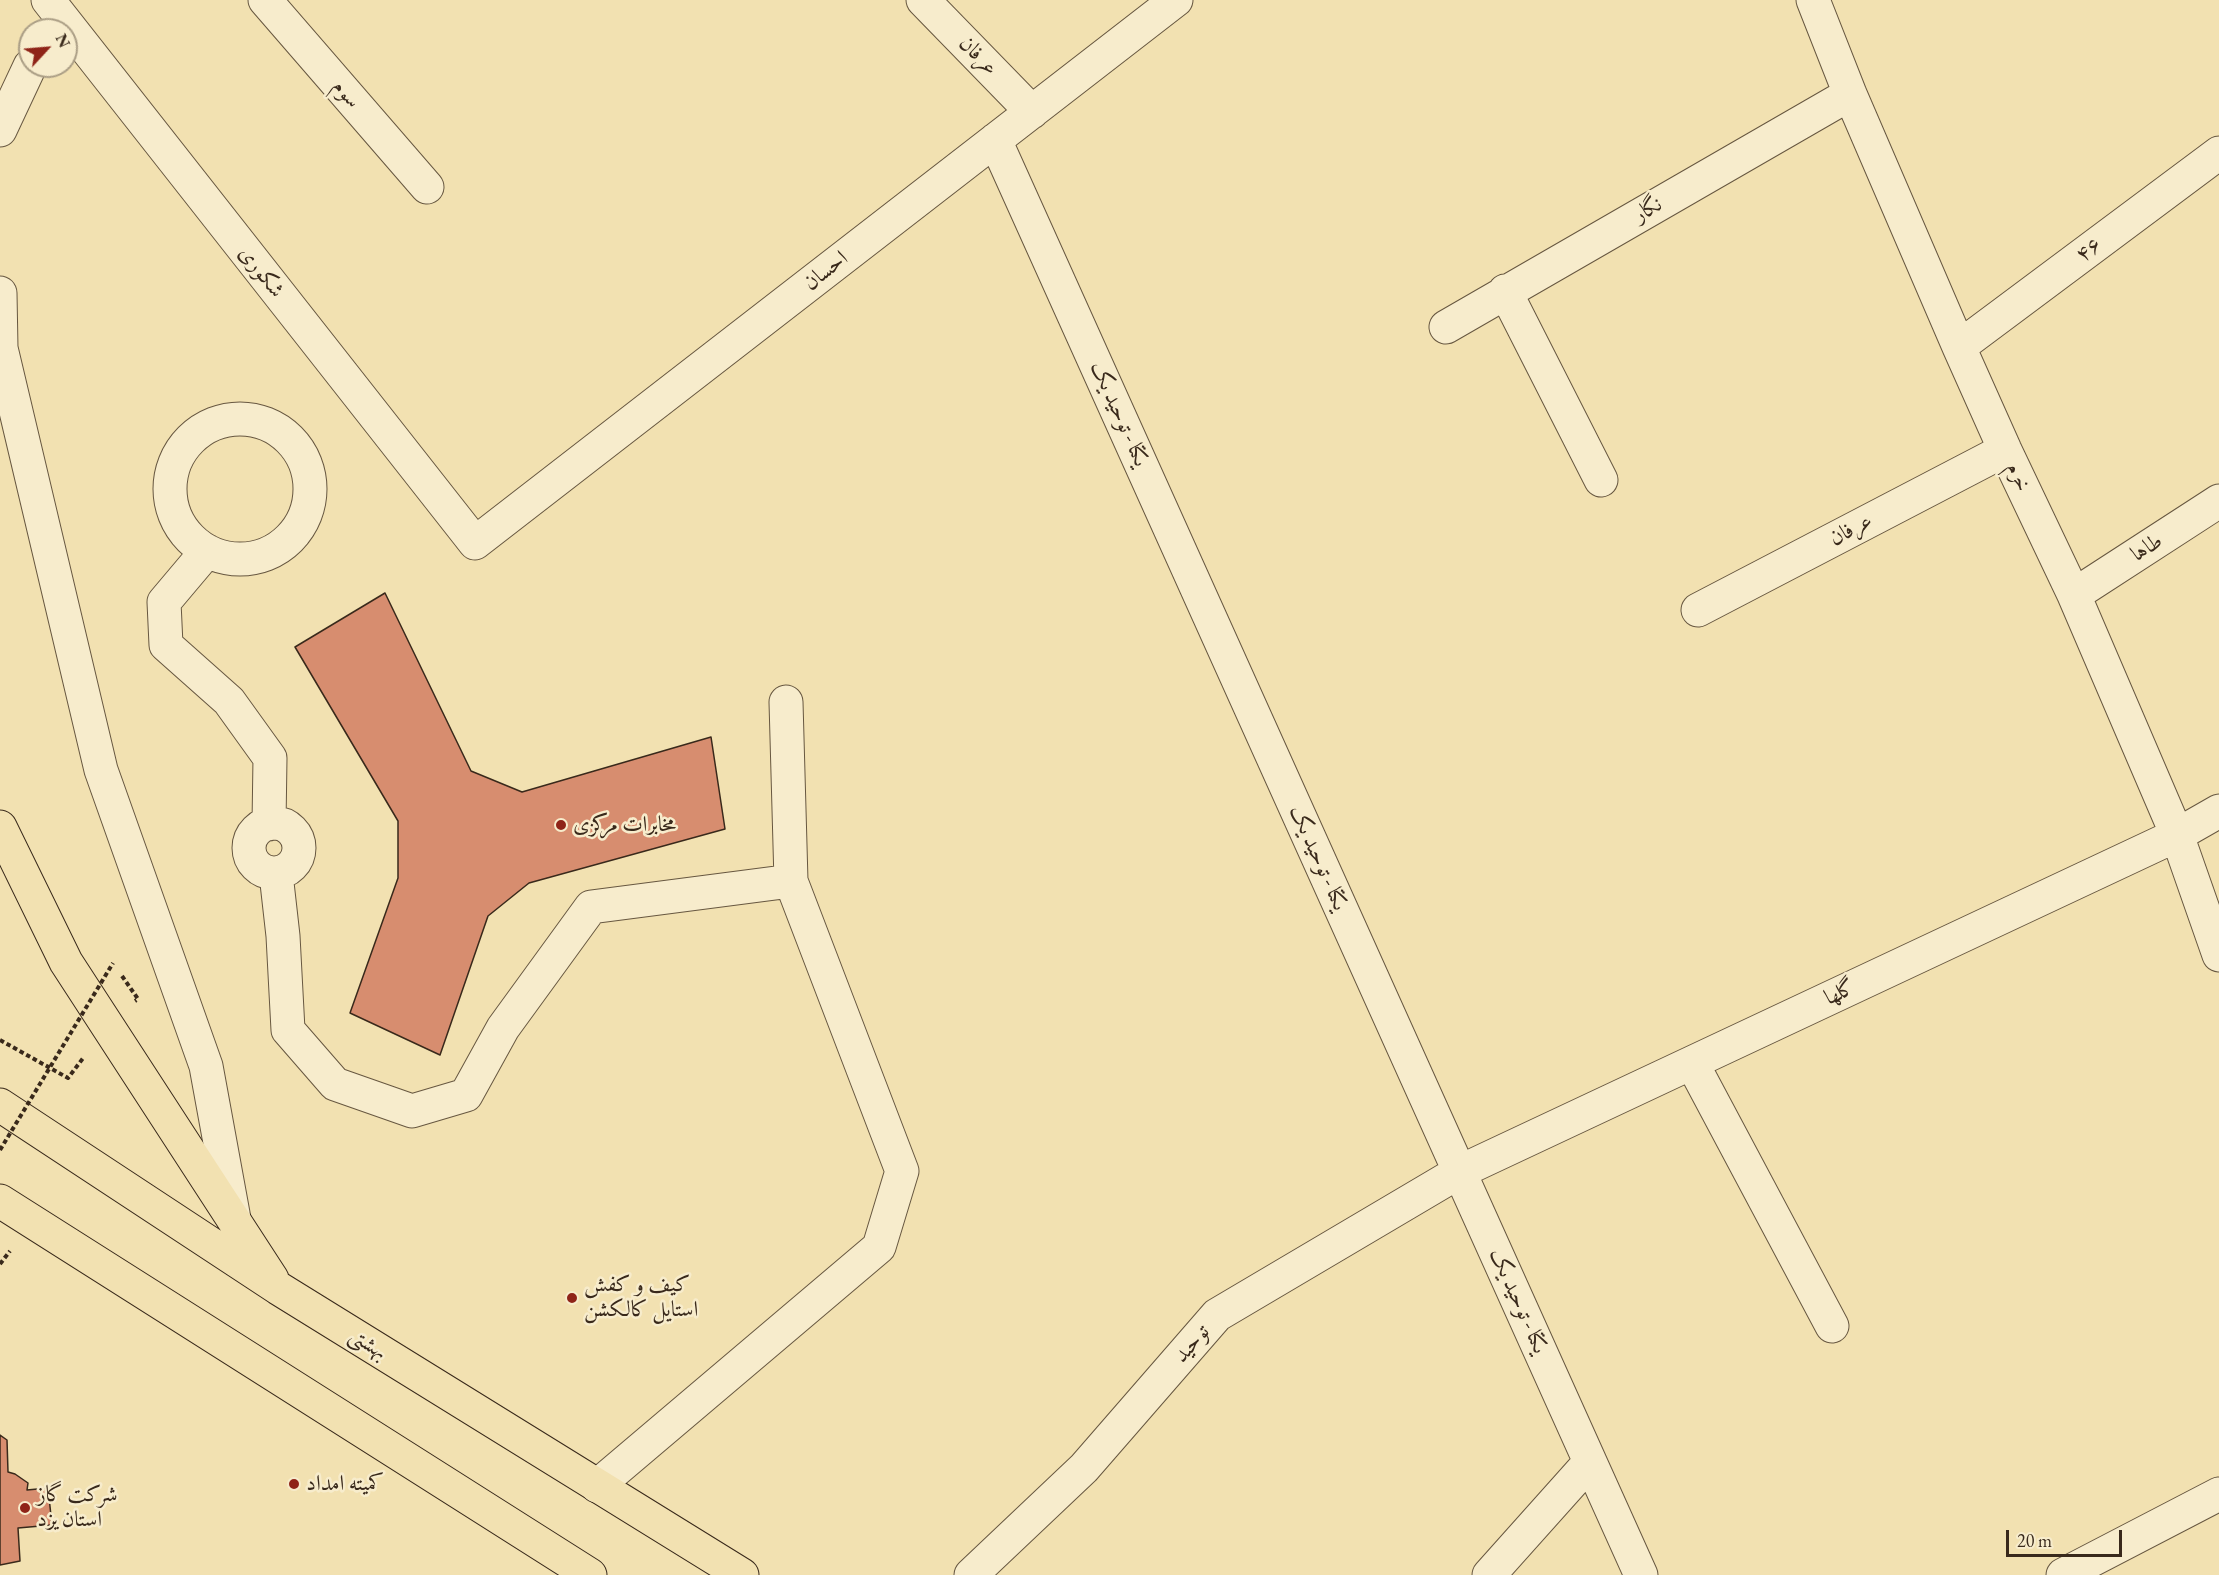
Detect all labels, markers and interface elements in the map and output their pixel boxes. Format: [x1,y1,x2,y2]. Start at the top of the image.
north arrow [18,18,78,78]
text: N [51,30,75,51]
street label: عرفان [953,31,1003,81]
street label: سوم [326,74,366,114]
street label: نگار [1629,191,1667,229]
street label: ۴۶ [2071,232,2107,268]
street label: شکوری [233,241,289,303]
street label: احسان [798,245,854,297]
street label: یکتا - توحید یک [1084,357,1154,471]
street label: خرم [2000,458,2036,496]
street label: عرفان [1825,508,1877,552]
street label: طاها [2126,528,2168,568]
street label: یکتا - توحید یک [1283,801,1353,915]
place label: مخابرات مرکزی [573,812,676,838]
marker: مخابرات مرکزی [554,818,568,832]
street label: گلها [1820,975,1860,1011]
street label: یکتا - توحید یک [1483,1244,1553,1358]
place label: کیف و کفش استایل کالکشن [584,1272,698,1324]
marker: کیف و کفش استایل کالکشن [565,1291,579,1305]
street label: توحید [1168,1320,1216,1368]
street label: بهشتی [344,1322,392,1366]
place label: کمیته امداد [306,1471,384,1497]
marker: کمیته امداد [287,1477,301,1491]
place label: شرکت گاز استان یزد [37,1482,118,1534]
marker: شرکت گاز استان یزد [18,1501,32,1515]
scale bar [2009,1518,2124,1556]
text: 20 m [2017,1529,2052,1552]

